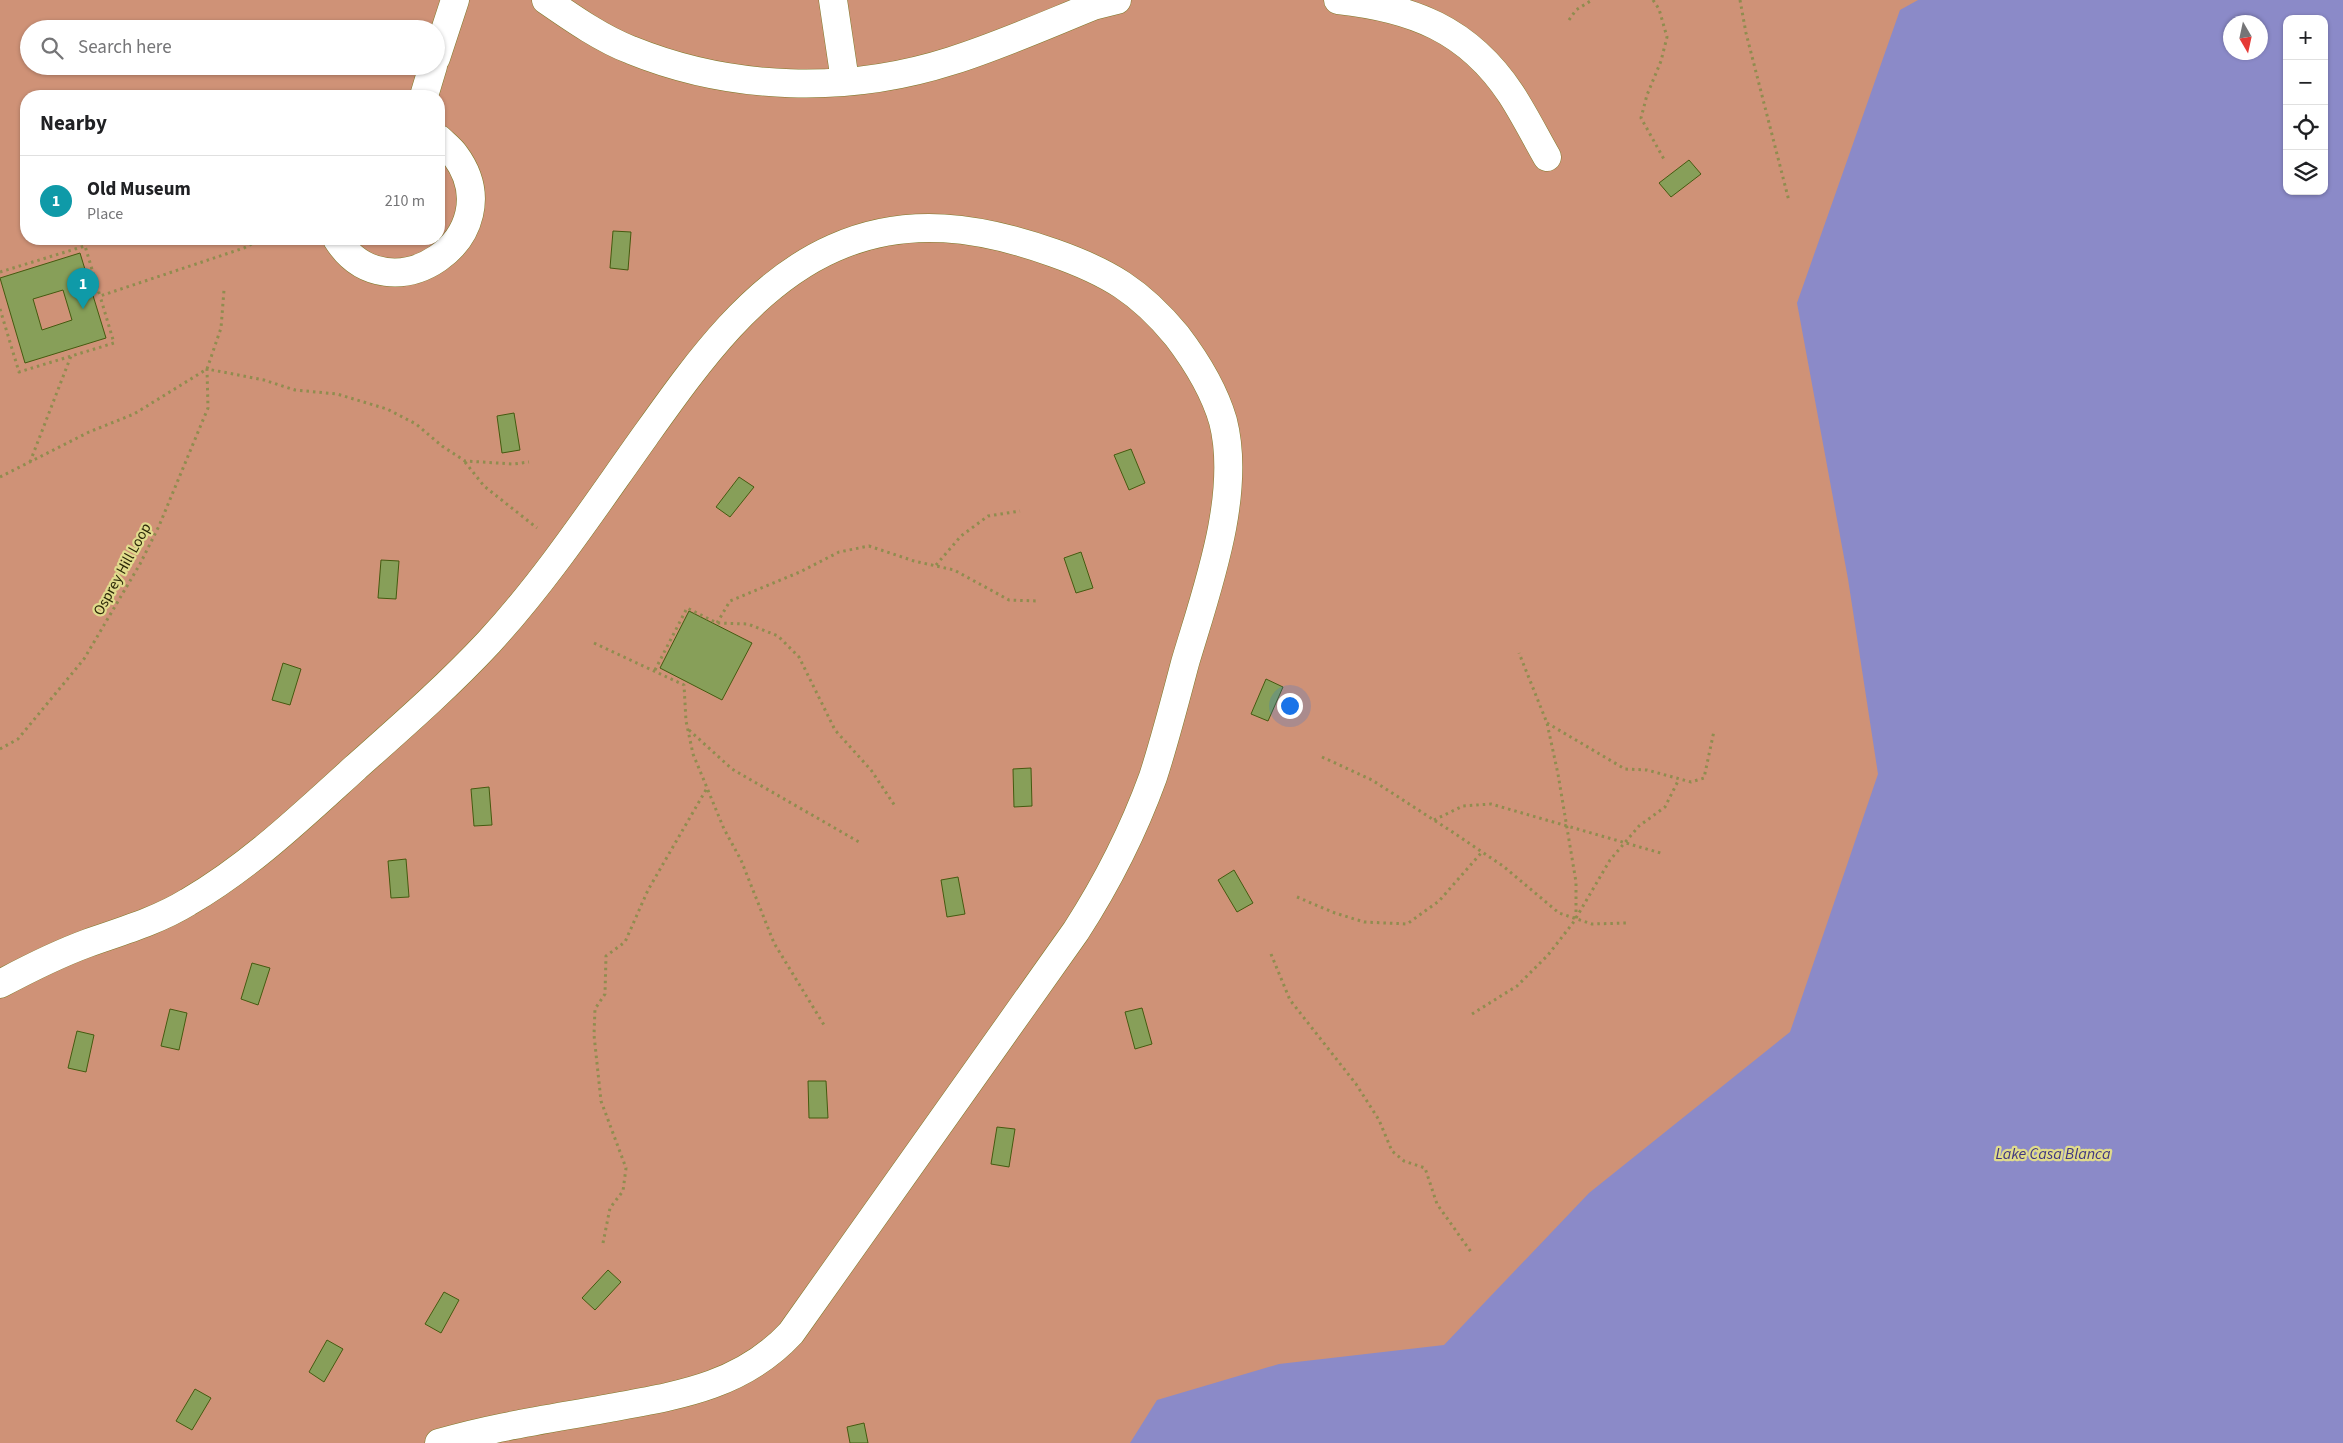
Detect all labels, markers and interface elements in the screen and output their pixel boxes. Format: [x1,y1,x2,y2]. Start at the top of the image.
north arrow [2223,15,2268,60]
map controls [2283,15,2328,195]
button: + [2283,15,2328,60]
search box [20,20,445,75]
icon: search [38,34,66,62]
text: Search here [78,34,172,61]
button: − [2283,60,2328,105]
button: locate [2283,105,2328,150]
text: Nearby [40,108,107,138]
button: layers [2283,150,2328,195]
text: Old Museum [87,176,191,203]
text: 1 [52,190,60,212]
text: 210 m [385,190,425,212]
text: Place [87,203,123,225]
pin: 1 [67,268,99,309]
street label: Osprey Hill Loop [88,519,157,619]
your location [1277,693,1303,719]
water label: Lake Casa Blanca [1996,1143,2111,1165]

